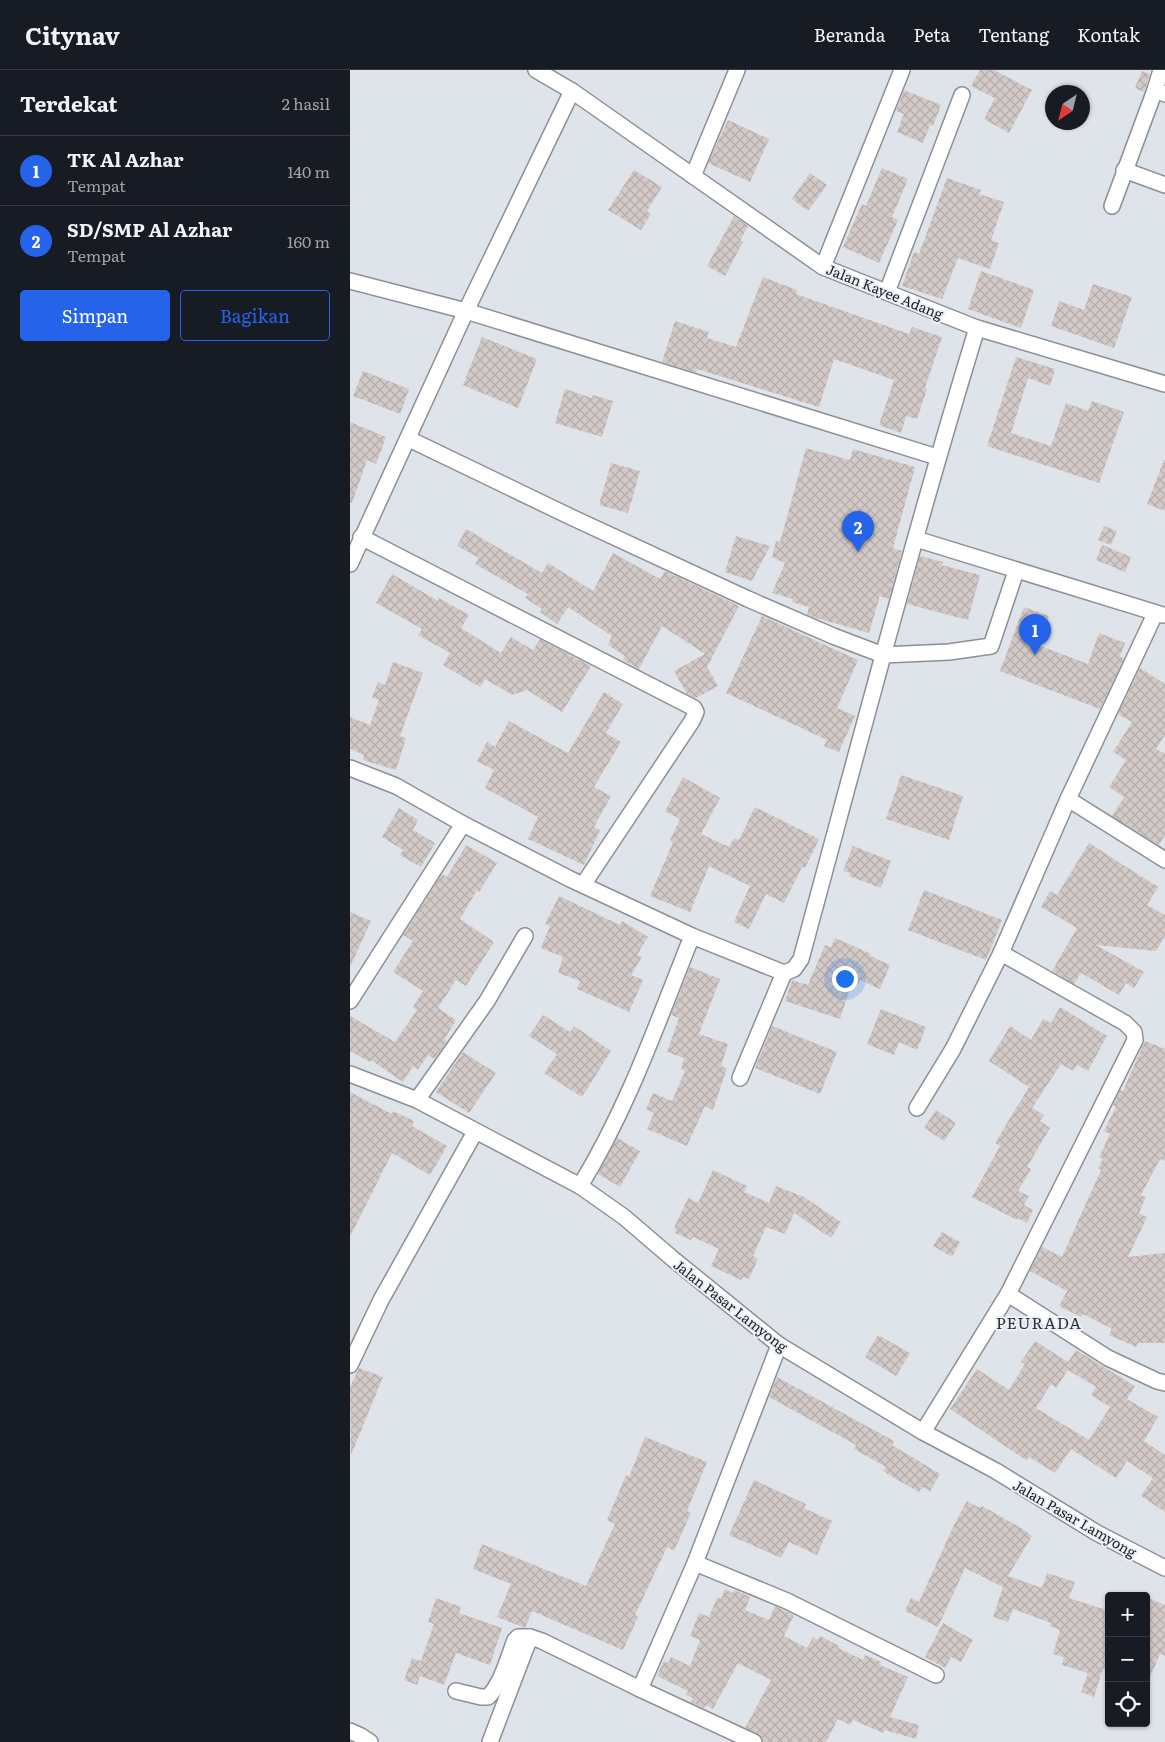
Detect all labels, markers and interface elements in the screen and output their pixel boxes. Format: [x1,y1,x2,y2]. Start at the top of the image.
text: Citynav [25,17,120,52]
text: Beranda [814,21,885,48]
text: Peta [913,21,950,48]
text: Tentang [978,21,1049,48]
text: Kontak [1077,21,1140,48]
north arrow [1045,85,1090,130]
text: Terdekat [20,87,118,118]
text: 2 hasil [282,91,330,115]
text: TK Al Azhar [67,145,184,173]
text: 1 [33,159,39,183]
text: 140 m [287,159,330,183]
text: Tempat [67,173,126,197]
text: SD/SMP Al Azhar [67,215,232,243]
text: 2 [32,229,40,253]
text: 160 m [287,229,330,253]
text: Tempat [67,243,126,267]
street label: Jalan Kayee Adang [824,258,947,324]
button: Simpan [20,290,170,341]
button: Bagikan [180,290,330,341]
pin: 2 [842,511,874,552]
pin: 1 [1019,614,1051,655]
your location [832,966,858,992]
street label: Jalan Pasar Lamyong [670,1254,792,1356]
district label: PEURADA [996,1310,1082,1334]
street label: Jalan Pasar Lamyong [1009,1474,1141,1562]
map controls [1105,1592,1150,1727]
button: + [1105,1592,1150,1637]
button: − [1105,1637,1150,1682]
button: locate [1105,1682,1150,1727]

